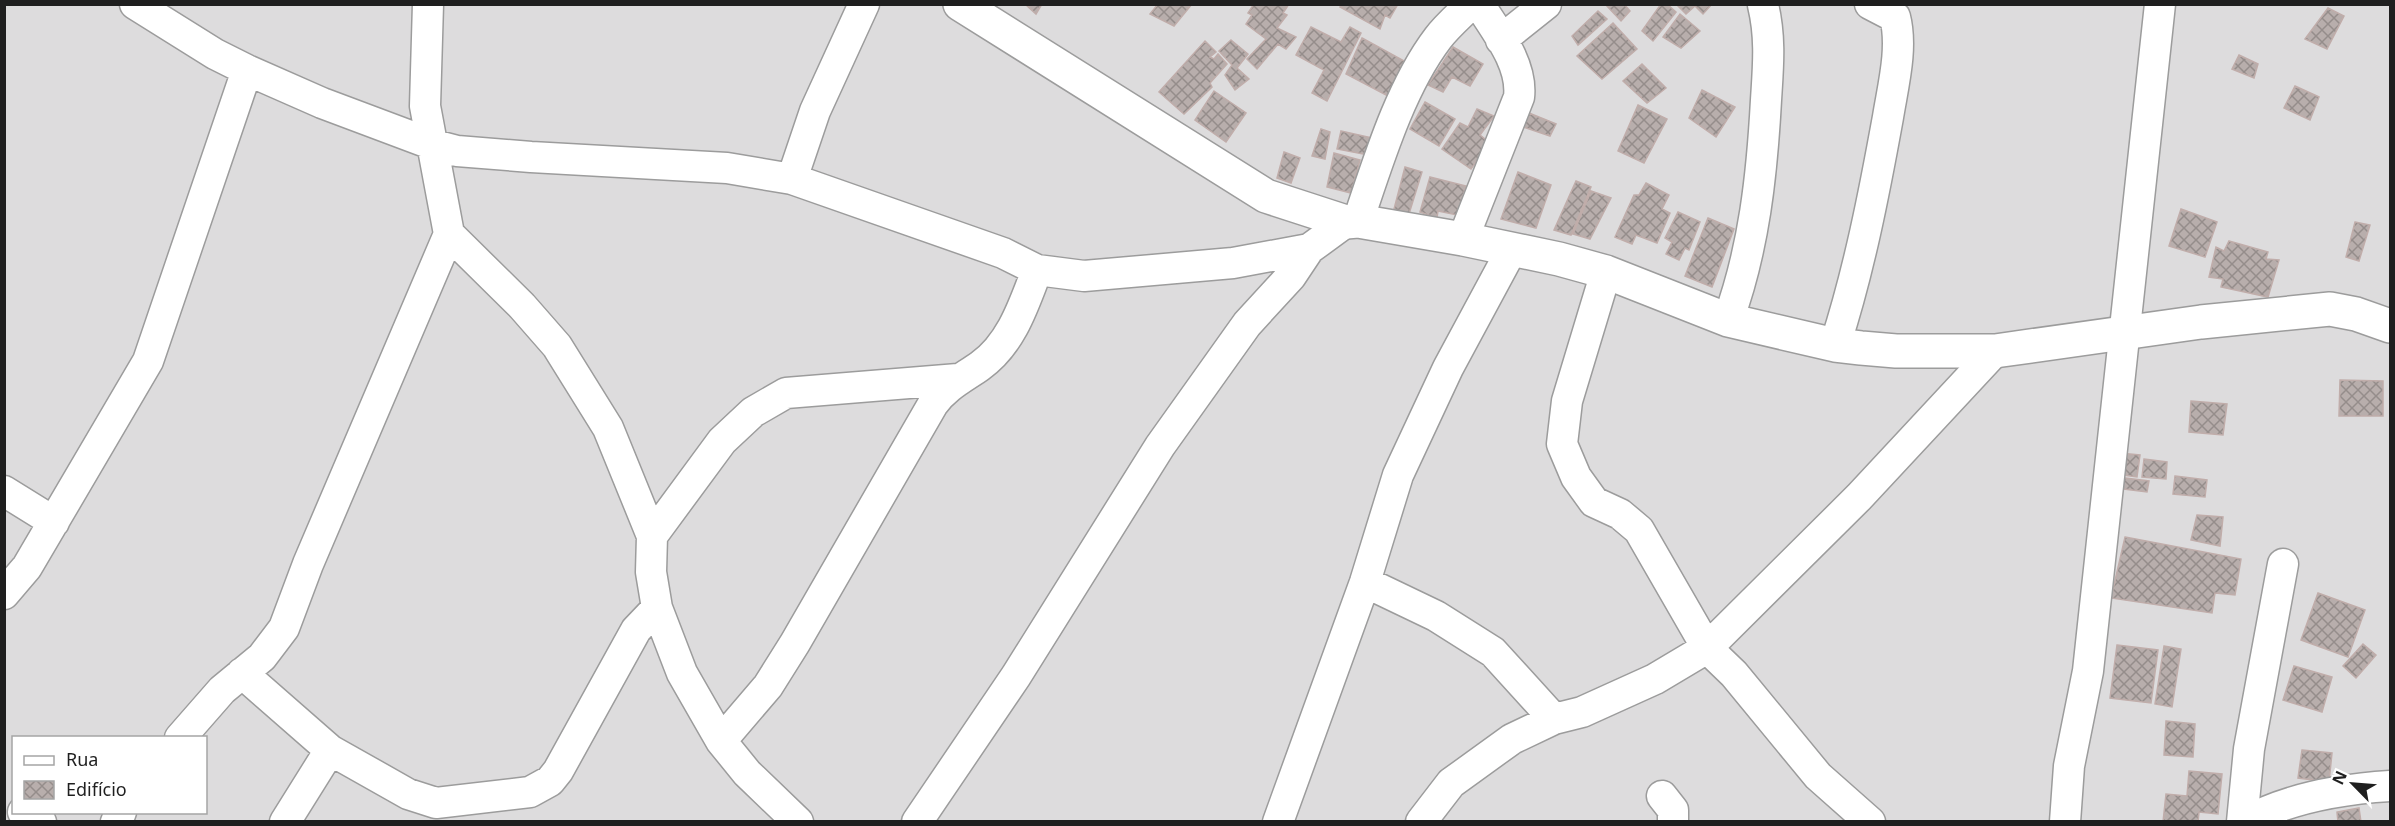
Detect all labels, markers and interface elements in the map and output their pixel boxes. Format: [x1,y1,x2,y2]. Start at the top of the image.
legend [12,736,207,814]
text: Rua [66,747,98,771]
north arrow [2323,754,2383,814]
text: N [2327,767,2352,788]
text: Edifício [66,777,127,801]

